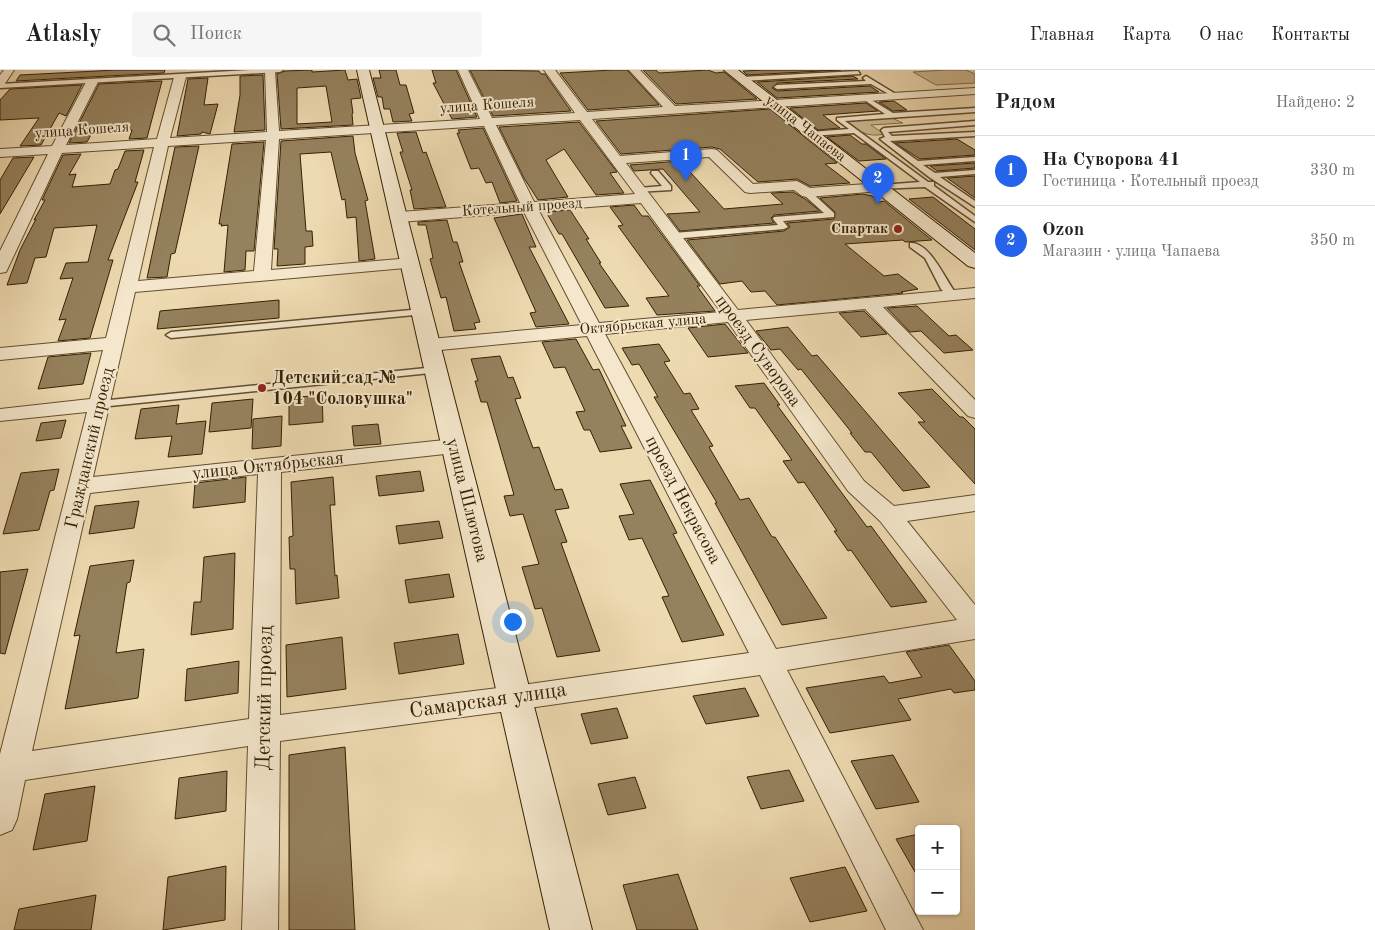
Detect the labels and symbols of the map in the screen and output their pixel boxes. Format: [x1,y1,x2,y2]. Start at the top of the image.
street label: улица Чапаева [762,93,849,165]
street label: улица Кошеля [439,95,535,117]
street label: улица Кошеля [34,120,130,142]
pin: 1 [670,140,702,181]
pin: 2 [862,163,894,204]
street label: Котельный проезд [461,196,583,220]
place label: Спартак [831,222,888,237]
marker: Спартак [892,223,904,235]
street label: проезд Суворова [712,292,804,410]
street label: Октябрьская улица [579,312,707,338]
street label: Гражданский проезд [63,366,117,530]
place label: Детский сад № 104 "Соловушка" [272,369,413,408]
marker: Детский сад № 104 "Соловушка" [256,382,268,394]
street label: проезд Некрасова [642,433,724,567]
street label: улица Шлютова [443,436,491,564]
street label: улица Октябрьская [191,449,345,483]
your location [500,609,526,635]
street label: Детский проезд [253,625,277,771]
street label: Самарская улица [408,680,568,722]

